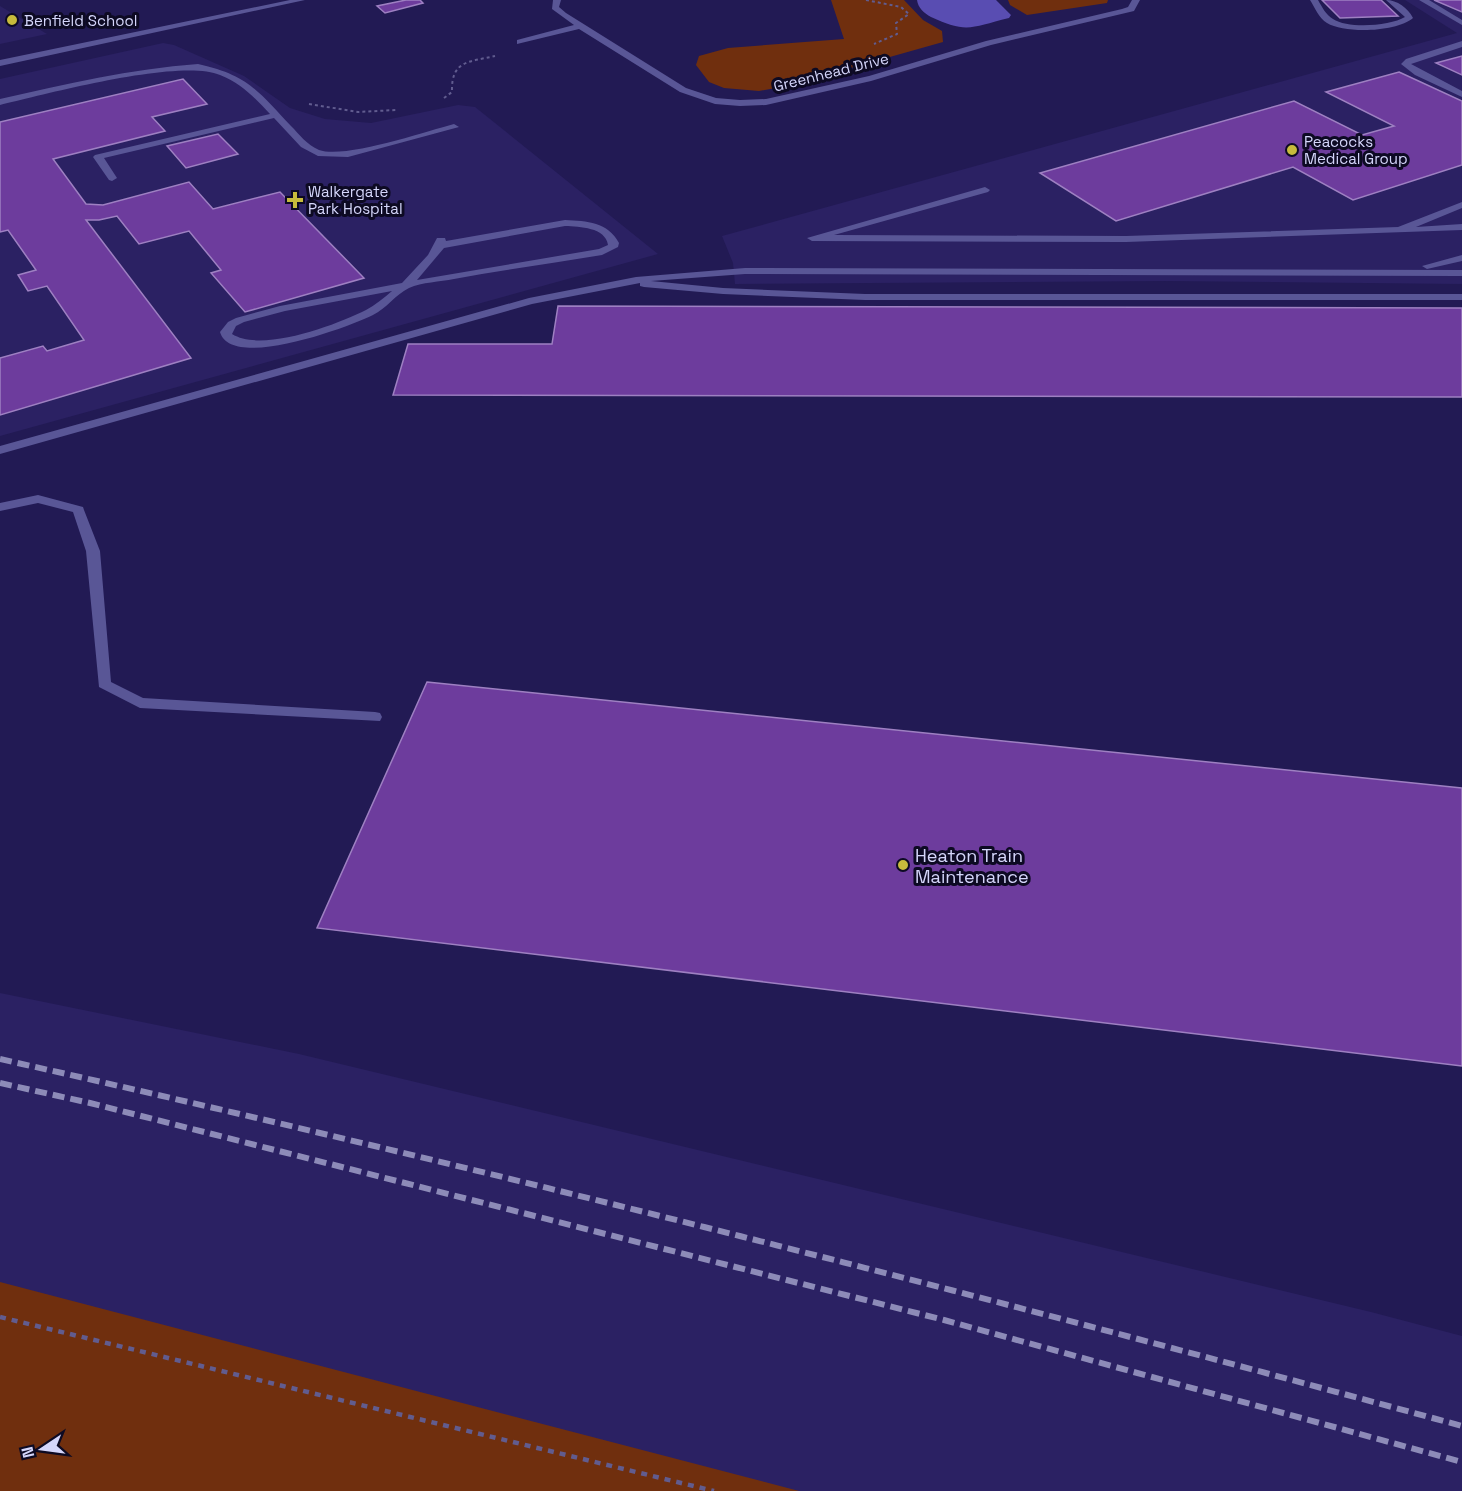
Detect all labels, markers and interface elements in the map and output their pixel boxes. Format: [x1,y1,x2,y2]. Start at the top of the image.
place label: Benfield School [24,11,137,30]
marker: Benfield School [5,13,19,27]
street label: Greenhead Drive [771,48,891,96]
place label: Peacocks Medical Group [1304,132,1408,168]
marker: Peacocks Medical Group [1285,143,1299,157]
place label: Walkergate Park Hospital [308,182,403,218]
marker: Walkergate Park Hospital [286,191,304,209]
place label: Heaton Train Maintenance [915,844,1029,888]
marker: Heaton Train Maintenance [896,858,910,872]
north arrow [12,1419,72,1479]
text: N [16,1445,39,1460]

